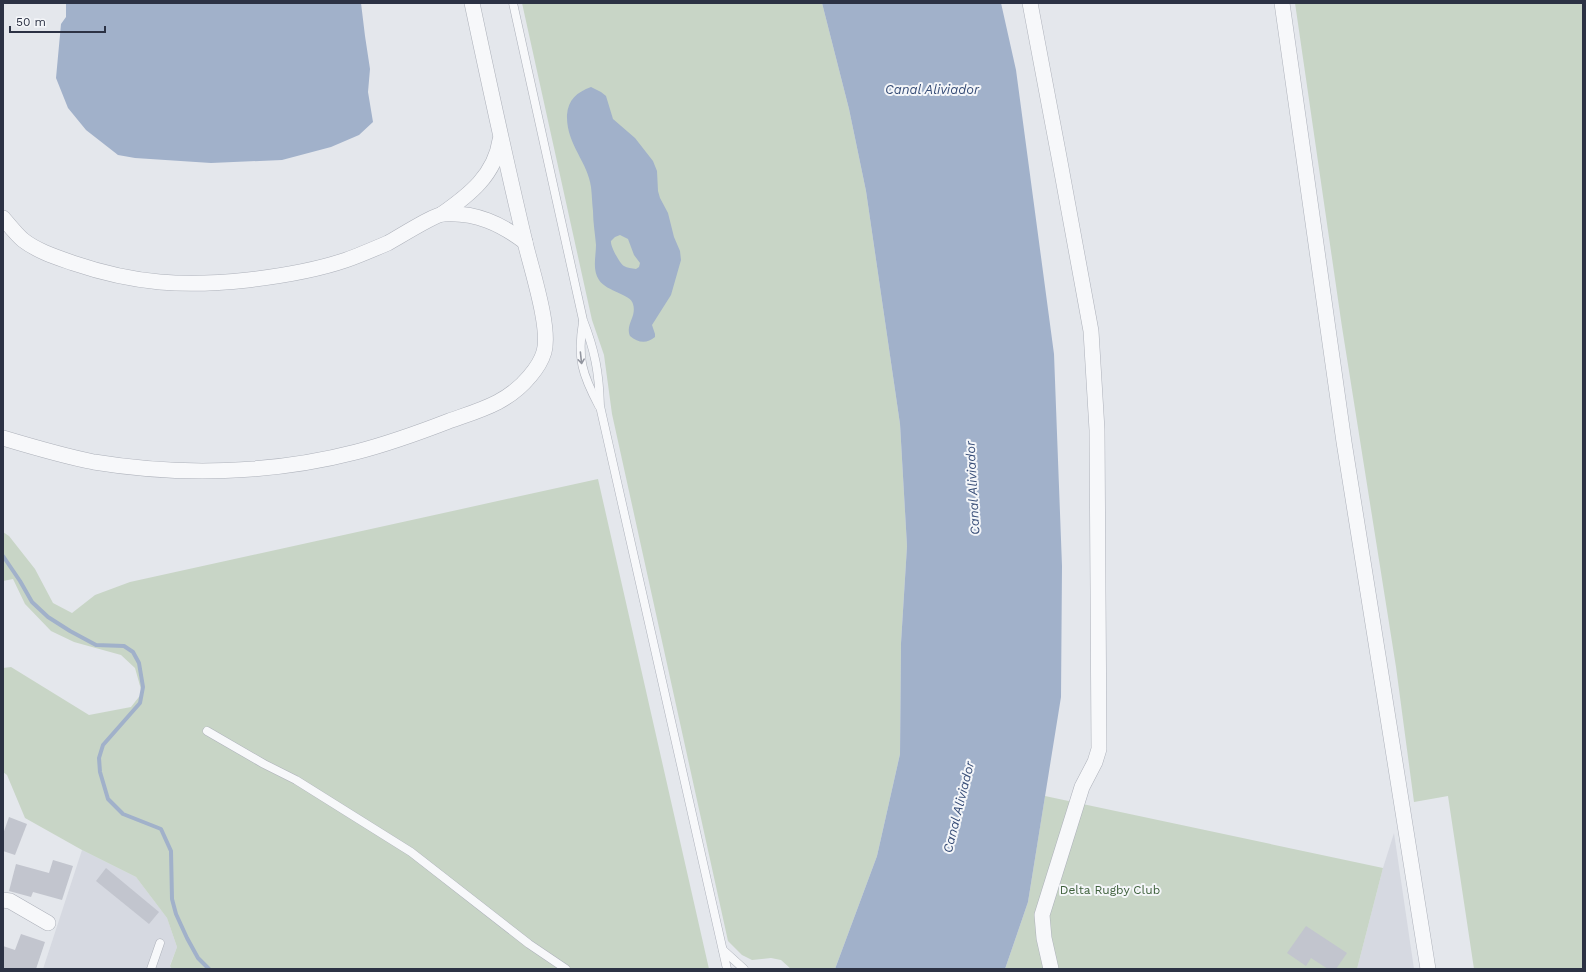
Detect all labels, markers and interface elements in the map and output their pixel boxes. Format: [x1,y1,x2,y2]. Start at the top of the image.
scale bar [10,8,105,34]
text: 50 m [16,15,46,29]
water label: Canal Aliviador [885,82,980,97]
one-way arrow [577,352,584,365]
water label: Canal Aliviador [963,440,982,535]
water label: Canal Aliviador [940,759,977,855]
park label: Delta Rugby Club [1060,883,1160,897]

